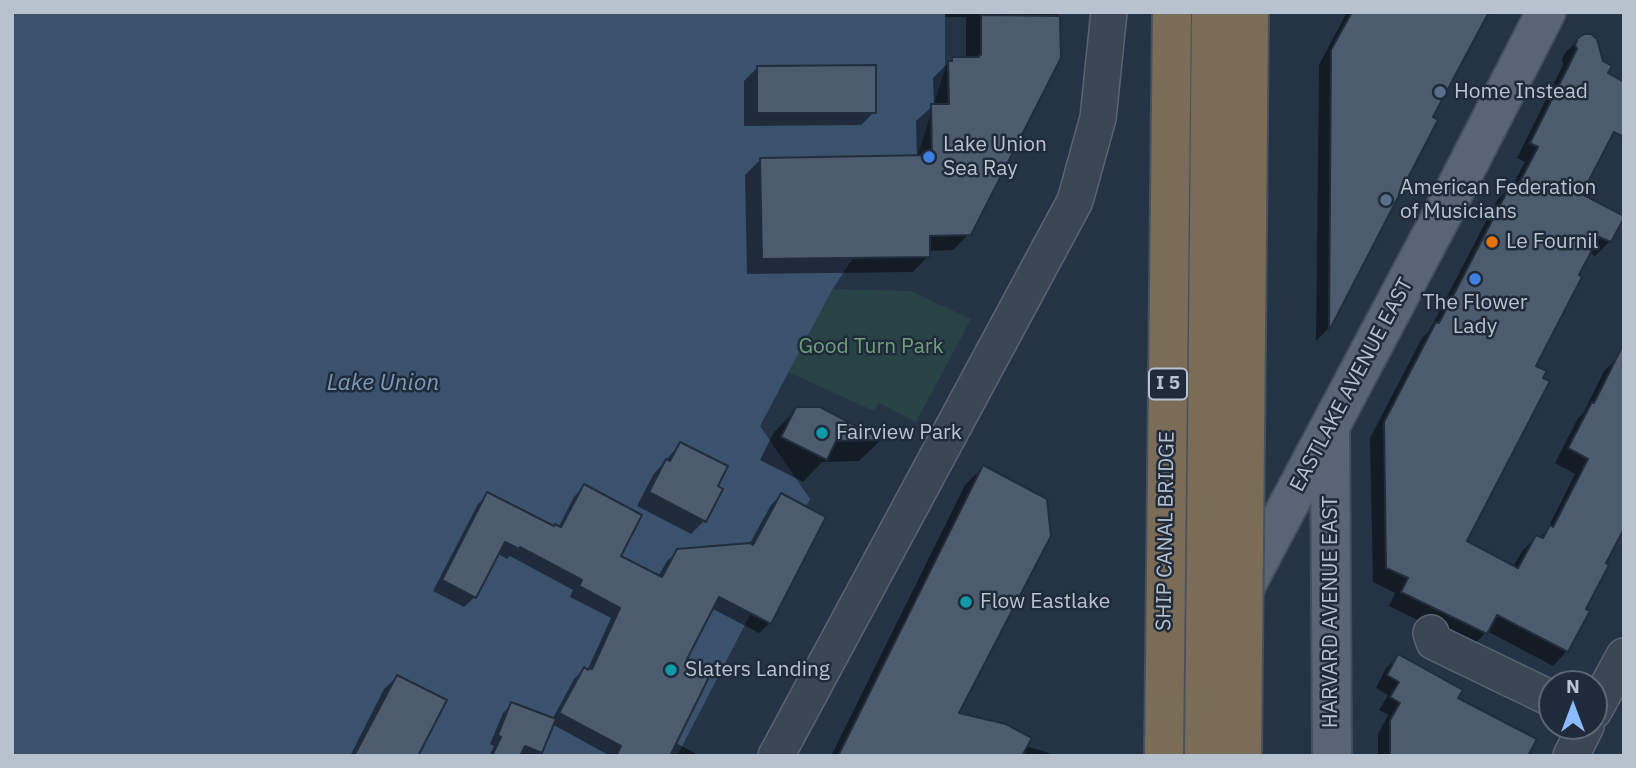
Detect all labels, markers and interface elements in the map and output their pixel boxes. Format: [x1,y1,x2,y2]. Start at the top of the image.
place label: Home Instead [1454,79,1588,105]
marker: Home Instead [1432,84,1448,100]
place label: Lake Union Sea Ray [943,132,1047,182]
marker: Lake Union Sea Ray [921,149,937,165]
place label: American Federation of Musicians [1400,175,1597,225]
marker: American Federation of Musicians [1378,192,1394,208]
place label: Le Fournil [1506,229,1598,255]
marker: Le Fournil [1484,234,1500,250]
marker: The Flower Lady [1467,271,1483,287]
street label: EASTLAKE AVENUE EAST [1285,274,1419,496]
place label: The Flower Lady [1423,290,1527,340]
park label: Good Turn Park [798,334,944,360]
road number: I 5 [1149,368,1187,400]
water label: Lake Union [327,369,439,397]
place label: Fairview Park [836,420,962,446]
marker: Fairview Park [814,425,830,441]
street label: SHIP CANAL BRIDGE [1152,431,1180,631]
street label: HARVARD AVENUE EAST [1318,496,1344,728]
place label: Flow Eastlake [980,589,1110,615]
marker: Flow Eastlake [958,594,974,610]
place label: Slaters Landing [685,657,830,683]
marker: Slaters Landing [663,662,679,678]
north arrow [1538,670,1608,740]
text: N [1566,674,1580,698]

